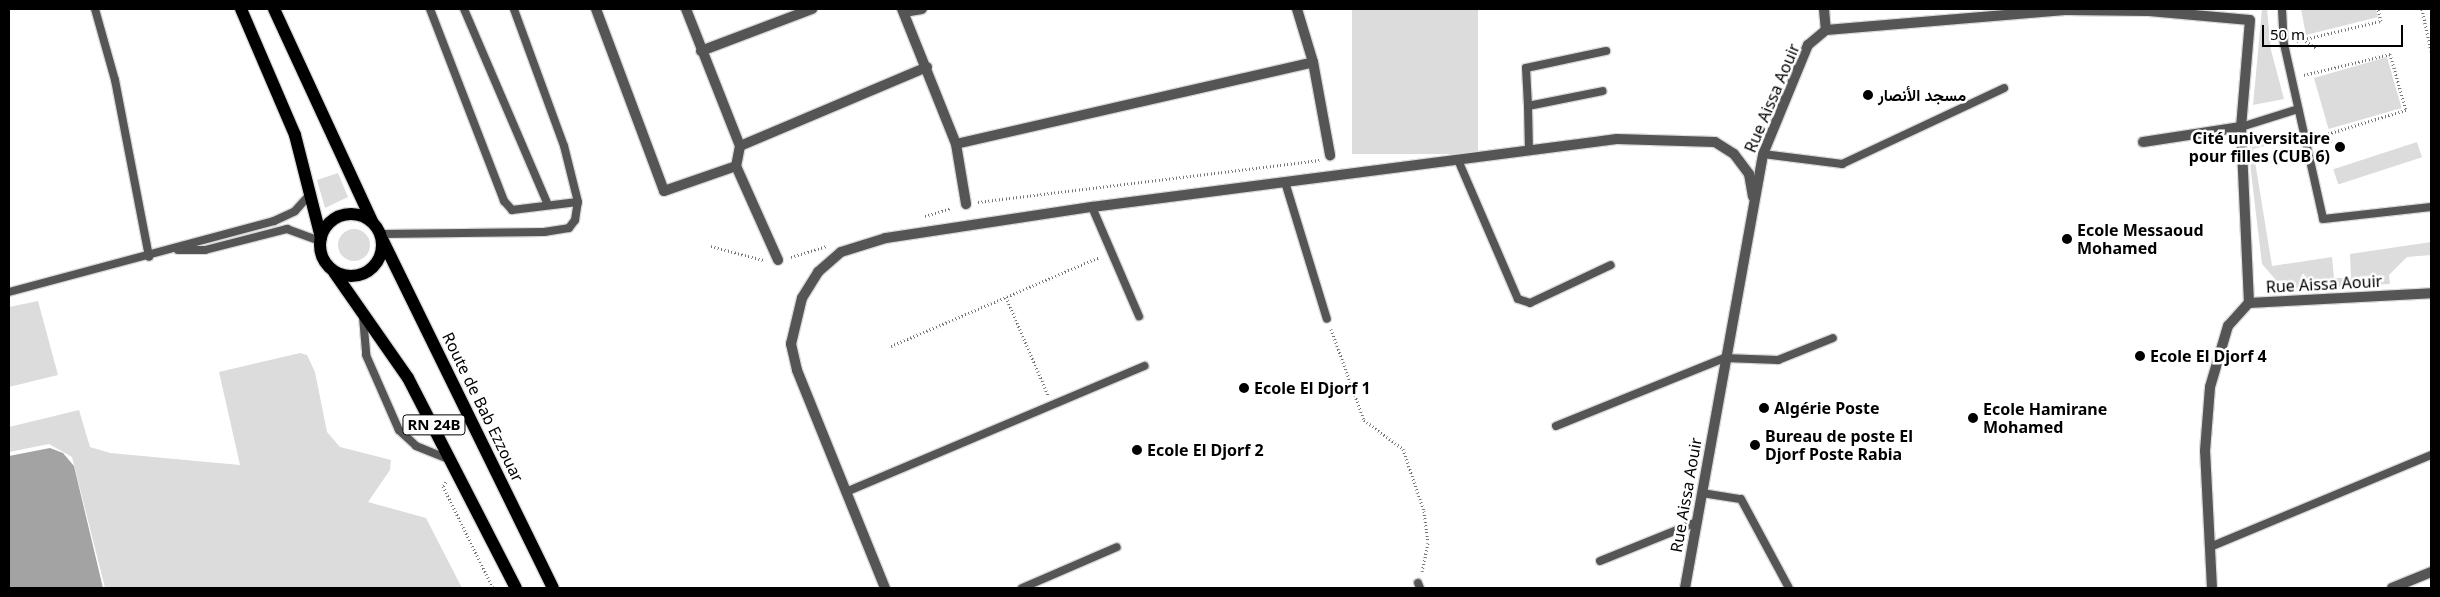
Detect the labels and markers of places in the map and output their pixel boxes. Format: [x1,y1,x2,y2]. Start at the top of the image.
place label: مسجد الأنصار [1878,85,1966,105]
marker: مسجد الأنصار [1862,89,1874,101]
place label: Cité universitaire pour filles (CUB 6) [2189,128,2330,166]
marker: Cité universitaire pour filles (CUB 6) [2334,141,2346,153]
place label: Ecole Messaoud Mohamed [2077,220,2203,258]
marker: Ecole Messaoud Mohamed [2061,233,2073,245]
place label: Ecole El Djorf 4 [2150,346,2267,366]
marker: Ecole El Djorf 4 [2134,350,2146,362]
place label: Ecole El Djorf 1 [1254,378,1371,398]
marker: Ecole El Djorf 1 [1238,382,1250,394]
place label: Algérie Poste [1774,398,1880,418]
place label: Ecole Hamirane Mohamed [1983,399,2107,437]
marker: Algérie Poste [1758,402,1770,414]
marker: Ecole Hamirane Mohamed [1967,412,1979,424]
place label: Bureau de poste El Djorf Poste Rabia [1765,426,1913,464]
marker: Bureau de poste El Djorf Poste Rabia [1749,439,1761,451]
place label: Ecole El Djorf 2 [1147,440,1264,460]
marker: Ecole El Djorf 2 [1131,444,1143,456]

